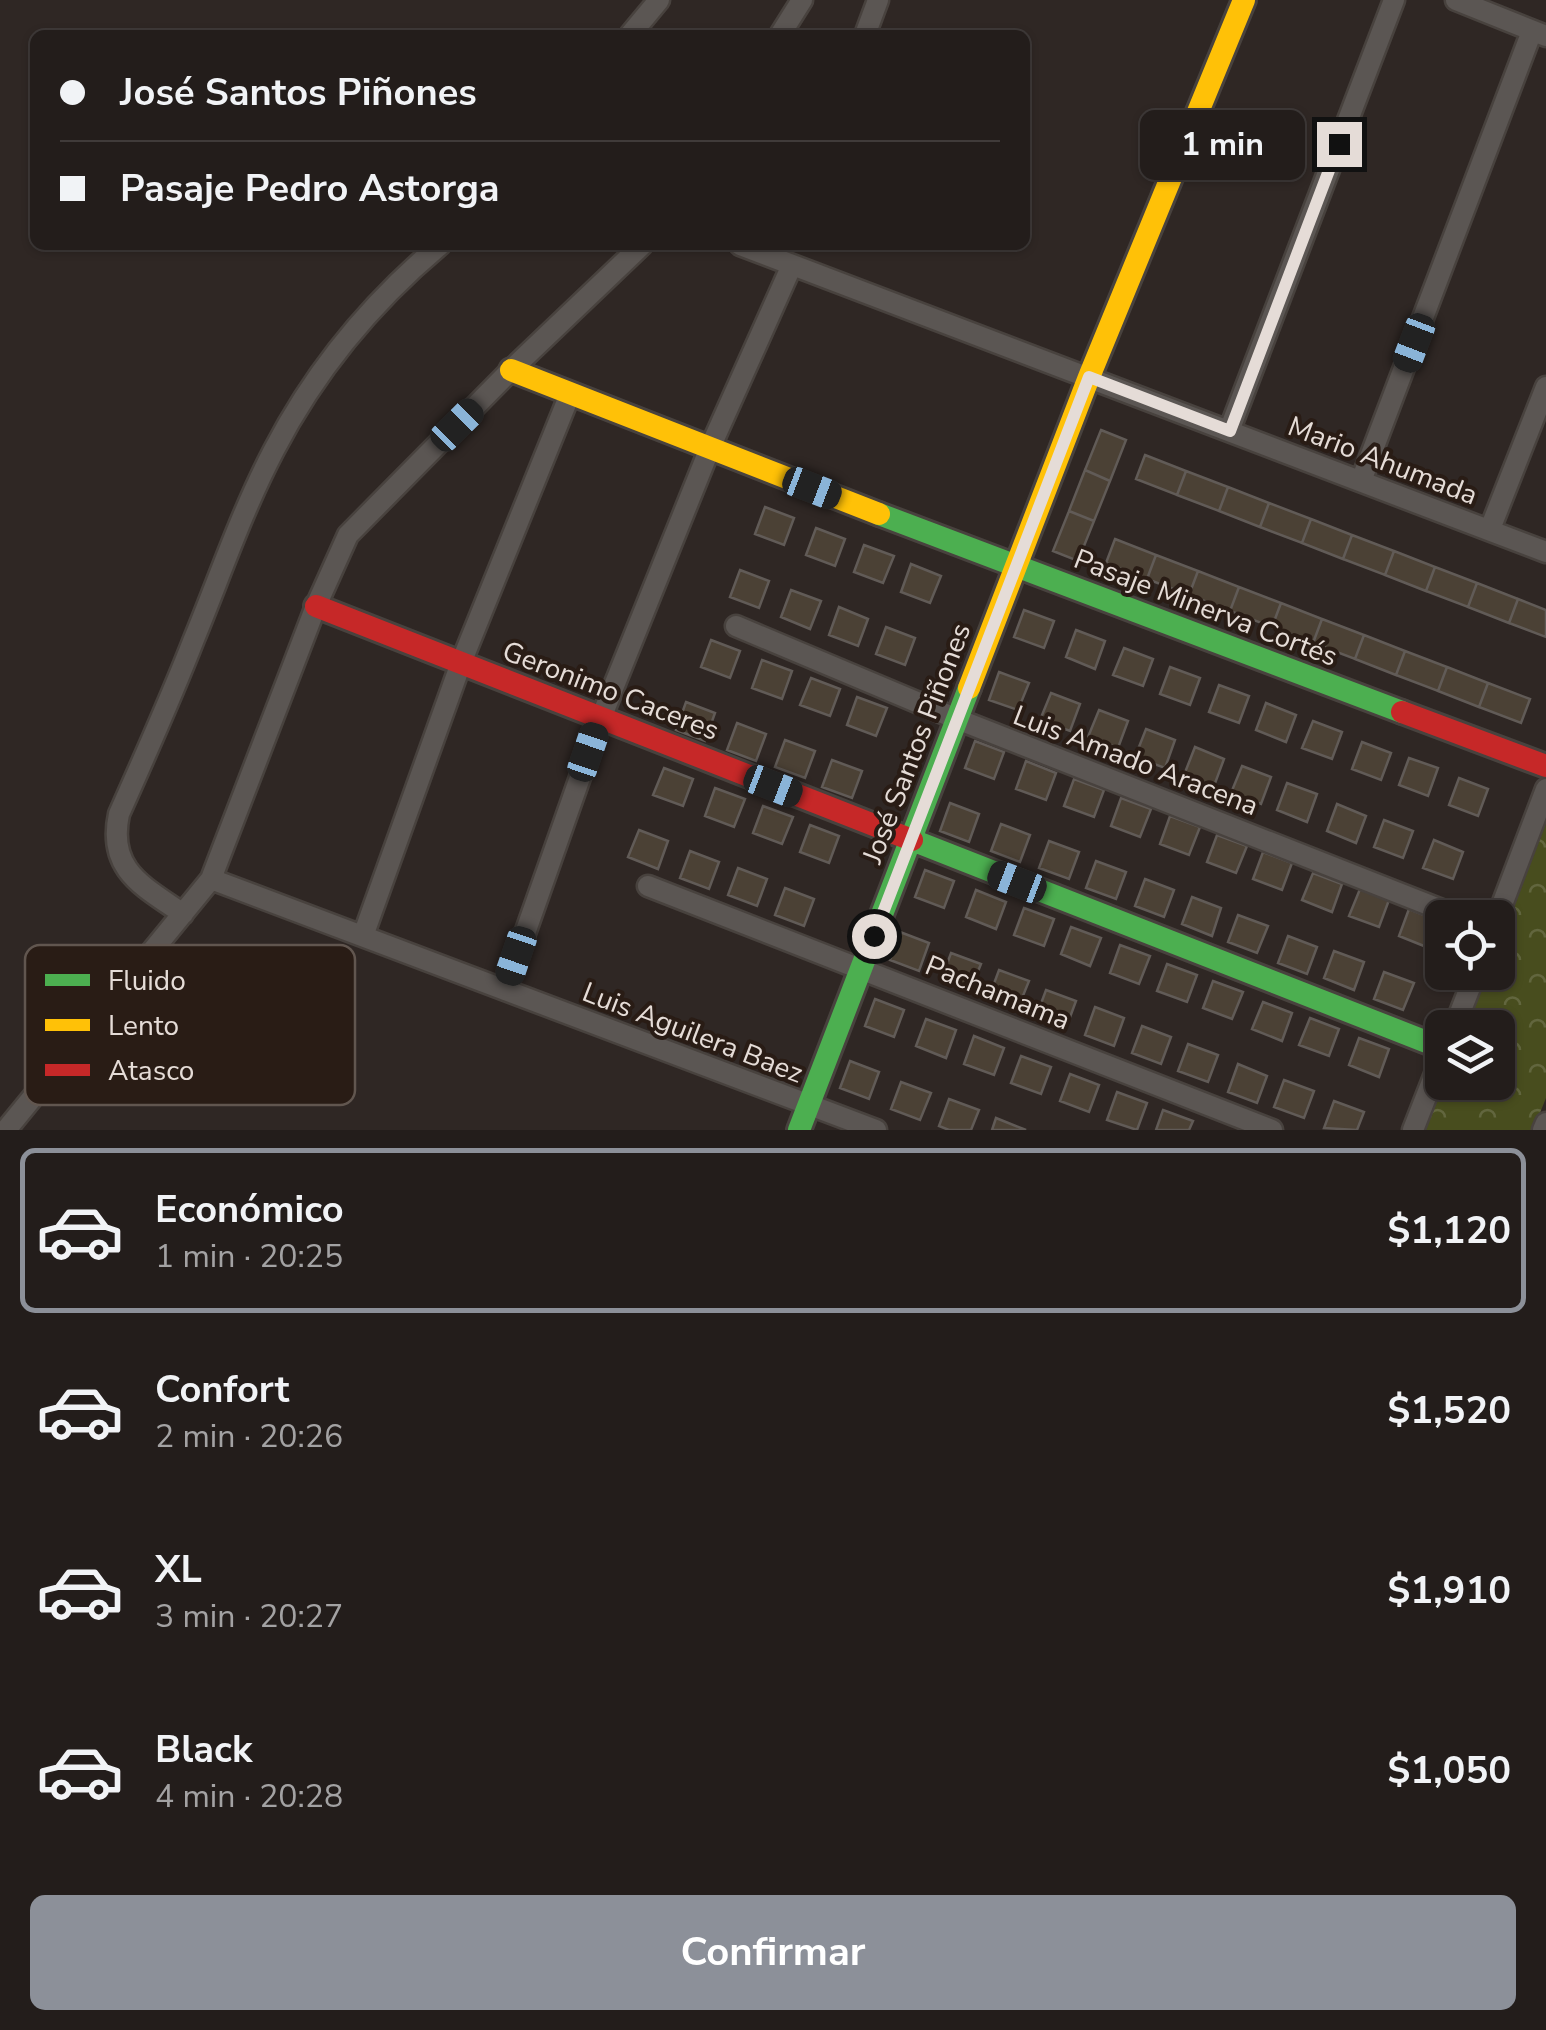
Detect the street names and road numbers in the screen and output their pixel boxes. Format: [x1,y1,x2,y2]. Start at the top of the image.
street label: Mario Ahumada [1282,407,1483,515]
street label: Pasaje Minerva Cortés [1068,540,1343,676]
street label: José Santos Piñones [853,618,980,870]
street label: Geronimo Caceres [497,632,724,750]
street label: Luis Amado Aracena [1008,697,1264,825]
street label: Pachamama [919,947,1076,1039]
street label: Luis Aguilera Baez [577,973,808,1092]

